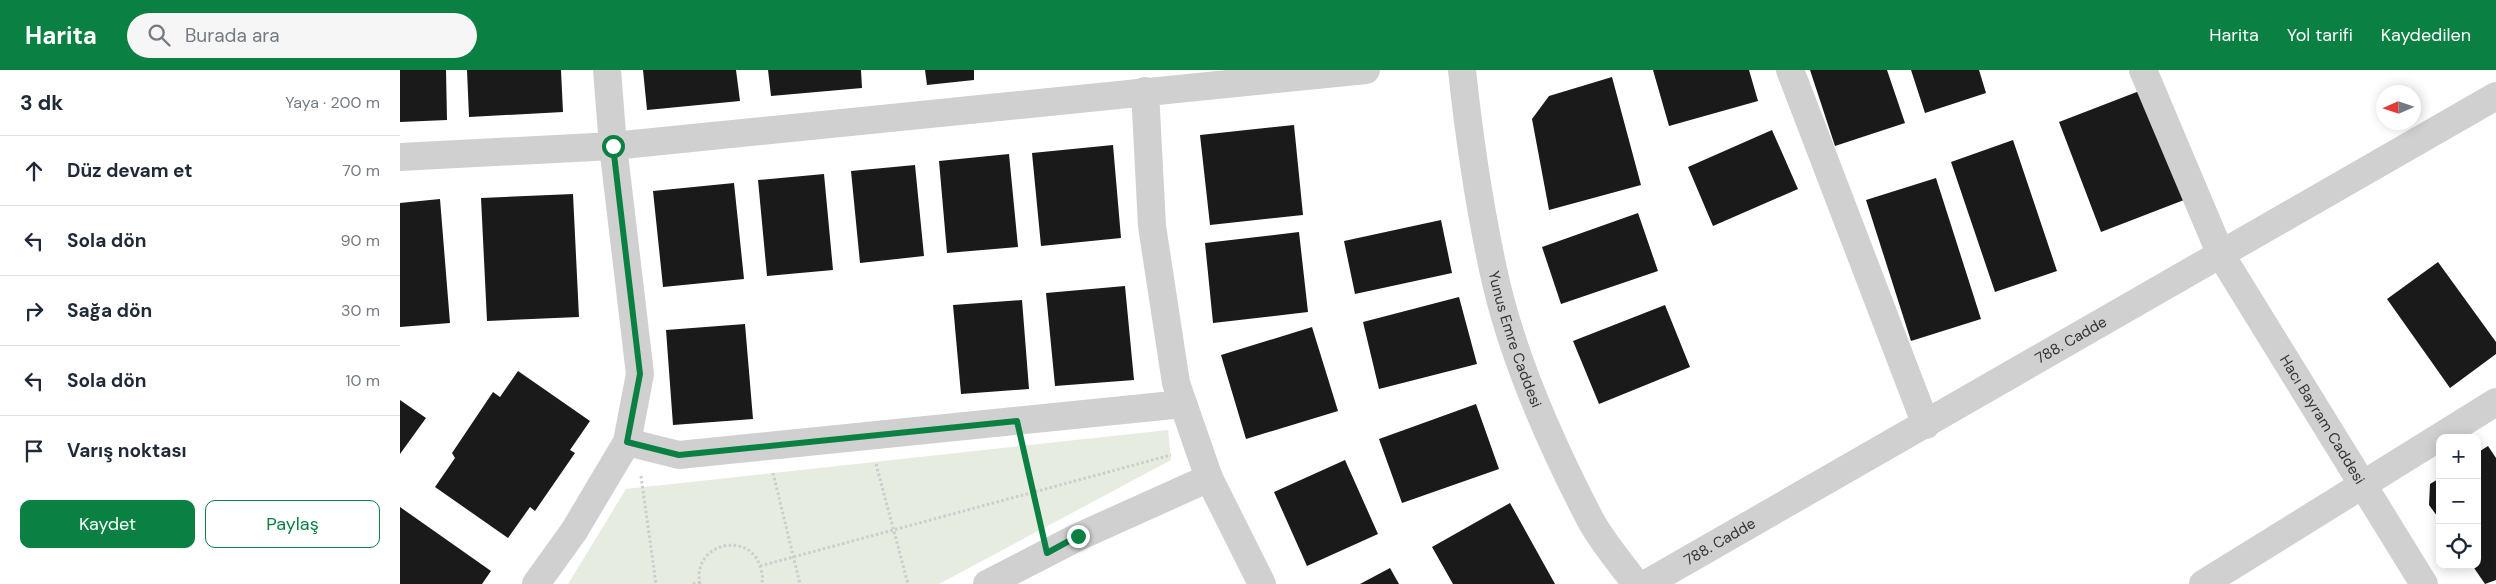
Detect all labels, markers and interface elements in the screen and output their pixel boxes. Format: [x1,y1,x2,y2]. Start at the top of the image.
search box [127,13,477,58]
text: Harita [25,20,97,51]
icon: search [145,21,173,49]
text: Burada ara [185,23,280,48]
text: Harita [2209,23,2259,47]
text: Yol tarifi [2287,23,2353,47]
text: Kaydedilen [2381,23,2471,47]
north arrow [2376,85,2421,130]
text: 3 dk [20,89,64,117]
text: Yaya · 200 m [285,92,380,113]
route start [602,135,625,158]
icon: ahead [20,157,48,185]
text: Düz devam et [67,158,193,183]
text: 70 m [342,160,380,181]
icon: left [20,227,48,255]
text: Sola dön [67,228,147,253]
text: 90 m [340,230,380,251]
street label: Yunus Emre Caddesi [1484,269,1547,410]
icon: right [20,297,48,325]
text: Sağa dön [67,298,152,323]
text: 30 m [341,300,380,321]
street label: 788. Cadde [2032,312,2110,368]
street label: Hacı Bayram Caddesi [2275,351,2370,488]
icon: left [20,367,48,395]
text: Sola dön [67,368,147,393]
text: 10 m [346,370,380,391]
map controls [2436,434,2481,569]
button: + [2436,434,2481,479]
icon: arrive [20,437,48,465]
text: Varış noktası [67,438,187,463]
button: − [2436,479,2481,524]
button: Kaydet [20,500,195,548]
button: Paylaş [205,500,380,548]
street label: 788. Cadde [1680,513,1759,570]
button: locate [2436,524,2481,569]
route end [1067,525,1090,548]

